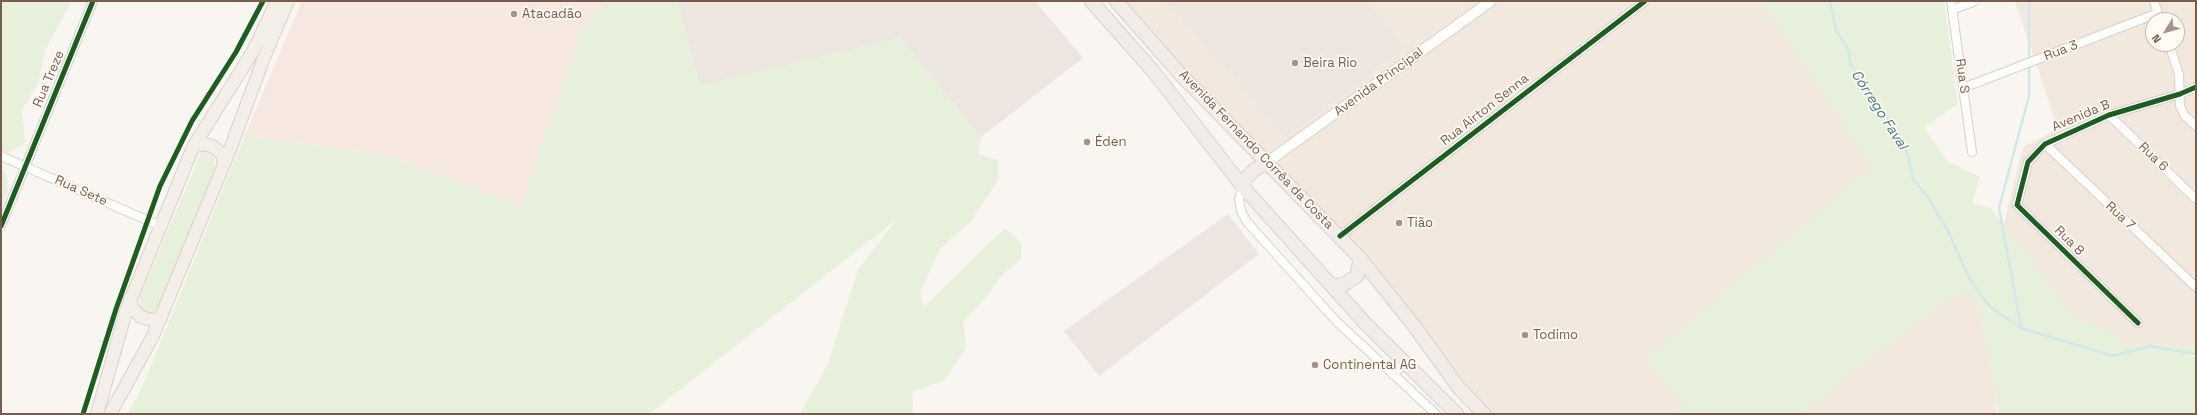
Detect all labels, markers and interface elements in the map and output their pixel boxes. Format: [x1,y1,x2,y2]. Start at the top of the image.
place label: Atacadão [522,6,582,22]
marker: Atacadão [509,9,519,19]
north arrow [2145,12,2185,52]
text: N [2148,31,2164,46]
street label: Rua 3 [2042,37,2080,65]
street label: Avenida Principal [1331,44,1427,120]
street label: Rua Treze [30,48,68,110]
place label: Beira Rio [1303,55,1357,71]
marker: Beira Rio [1290,58,1300,68]
street label: Rua S [1952,58,1972,94]
street label: Avenida Fernando Corrêa da Costa [1176,67,1336,233]
water label: Córrego Faval [1847,67,1911,153]
street label: Rua Airton Senna [1438,71,1532,149]
street label: Avenida B [2050,97,2112,135]
place label: Éden [1095,134,1126,150]
marker: Éden [1082,137,1092,147]
street label: Rua 6 [2135,139,2171,175]
street label: Rua Sete [52,173,110,209]
street label: Rua 7 [2102,199,2138,233]
place label: Tião [1407,215,1433,231]
marker: Tião [1394,218,1404,228]
street label: Rua 8 [2051,223,2087,259]
place label: Todimo [1533,327,1578,343]
marker: Todimo [1520,330,1530,340]
place label: Continental AG [1323,357,1416,373]
marker: Continental AG [1310,360,1320,370]

